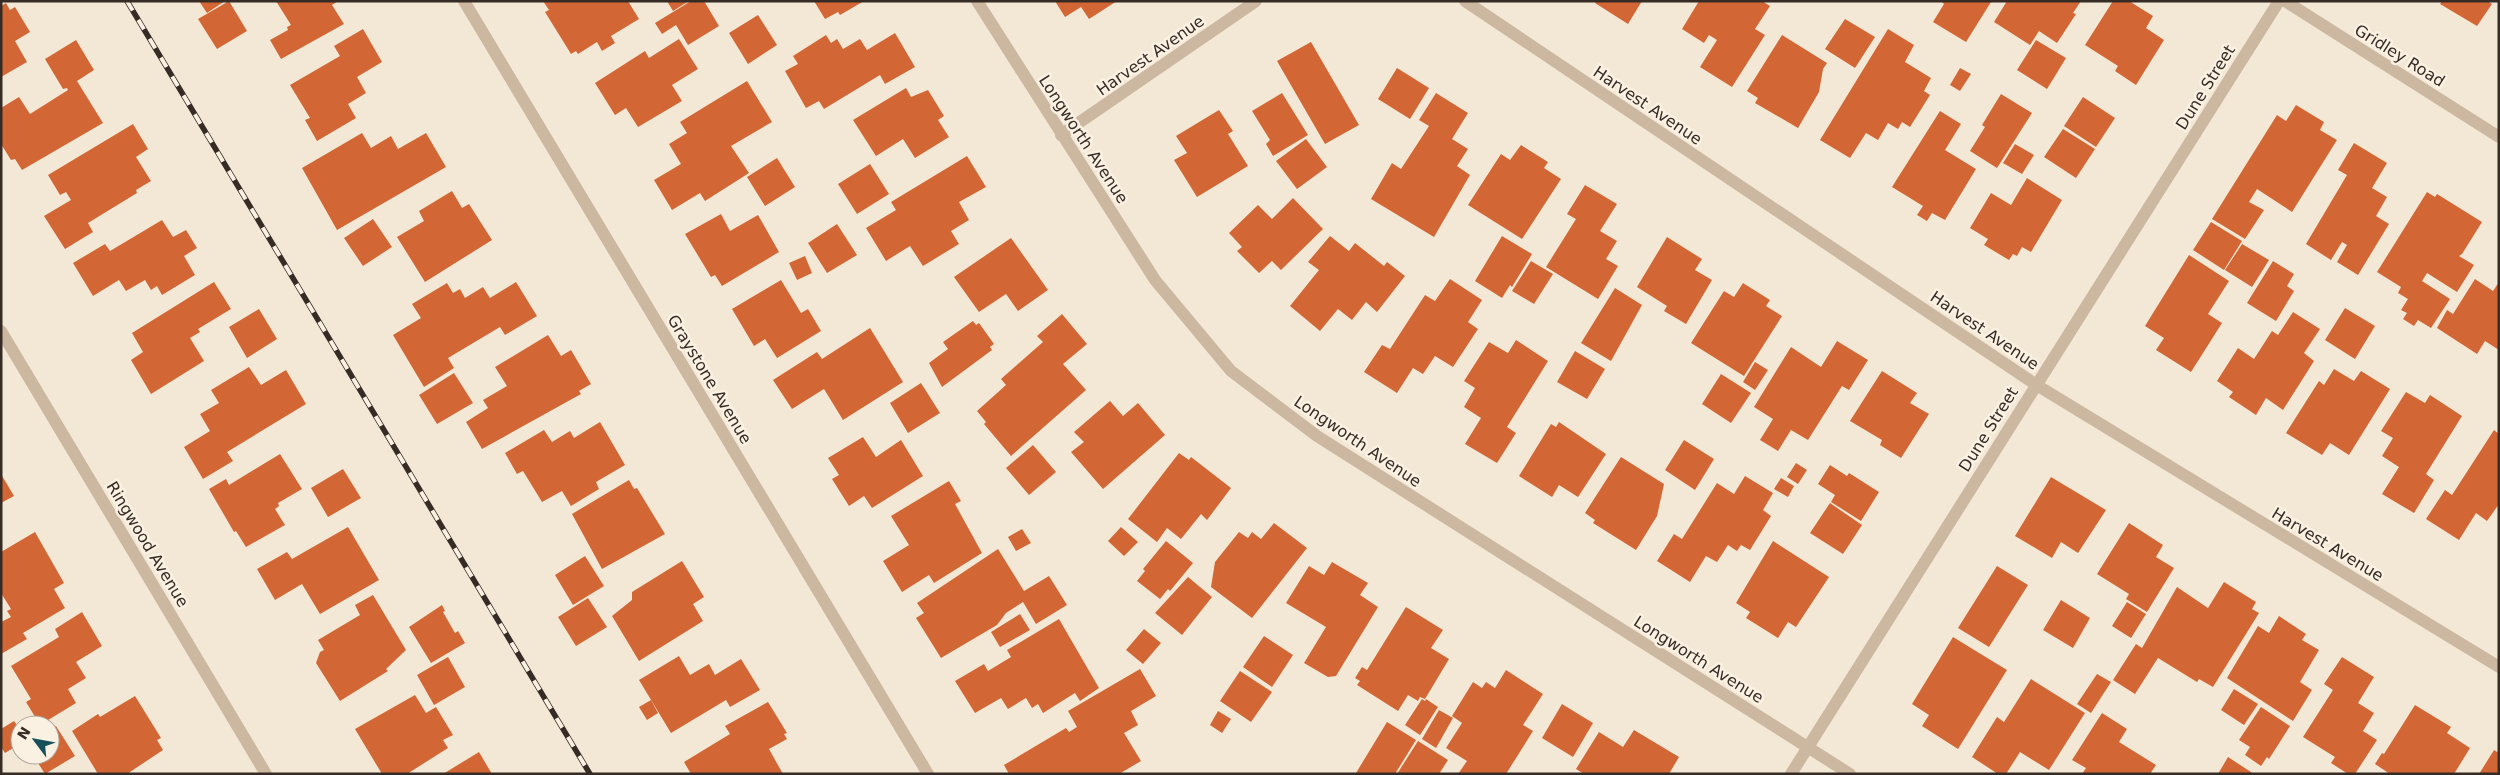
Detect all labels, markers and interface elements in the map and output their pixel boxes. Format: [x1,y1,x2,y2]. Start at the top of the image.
street label: Harvest Avenue [1093,11,1208,100]
street label: Gridley Road [2351,20,2448,91]
street label: Dune Street [2172,41,2239,133]
street label: Harvest Avenue [1590,62,1706,149]
street label: Longworth Avenue [1035,72,1132,207]
street label: Harvest Avenue [1927,287,2043,374]
street label: Graystone Avenue [664,311,756,447]
street label: Dune Street [1955,383,2022,475]
street label: Longworth Avenue [1291,392,1425,491]
street label: Ringwood Avenue [103,478,193,611]
street label: Harvest Avenue [2268,504,2387,585]
street label: Longworth Avenue [1630,612,1767,707]
north arrow [10,715,60,765]
text: N [14,724,34,742]

